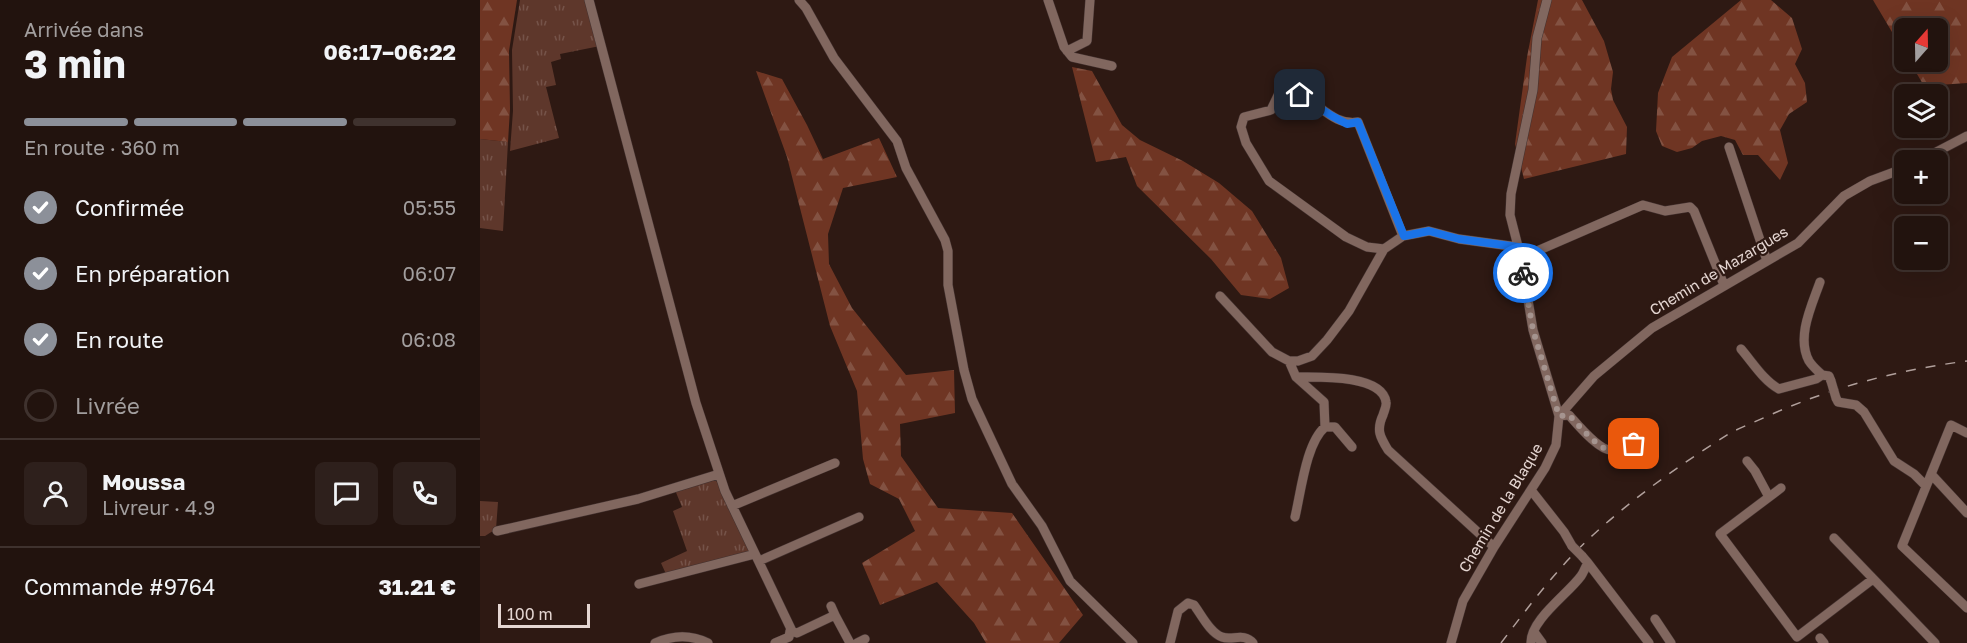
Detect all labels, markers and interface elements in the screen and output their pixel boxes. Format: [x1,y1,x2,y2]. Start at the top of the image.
text: Arrivée dans [24,17,144,41]
north arrow [1894,18,1948,72]
map controls [1894,18,1948,270]
text: 06:17–06:22 [324,38,456,65]
text: 3 min [24,40,126,87]
pin [1274,69,1325,120]
icon: home [1283,78,1316,111]
button: layers [1894,84,1948,138]
text: En route · 360 m [24,135,180,159]
button: + [1894,150,1948,204]
icon: check [24,191,57,224]
text: Confirmée [75,194,184,221]
text: 05:55 [403,195,456,219]
button: − [1894,216,1948,270]
street label: Chemin de Mazargues [1646,222,1791,319]
courier [1493,243,1553,303]
icon: check [24,257,57,290]
icon: bike [1507,257,1540,290]
text: En préparation [75,260,230,287]
text: 06:07 [403,261,456,285]
icon: check [24,323,57,356]
text: En route [75,326,164,353]
text: 06:08 [401,327,456,351]
text: Livrée [75,392,140,419]
pin [1608,418,1659,469]
icon: bag [1617,427,1650,460]
street label: Chemin de la Blaque [1454,439,1546,575]
button: person [24,462,87,525]
button: chat [315,462,378,525]
button: phone [393,462,456,525]
text: Moussa [102,468,185,495]
text: Livreur · 4.9 [102,495,215,519]
text: Commande #9764 [24,573,216,600]
text: 31.21 € [378,573,456,600]
scale bar [498,601,590,628]
text: 100 m [507,604,553,624]

